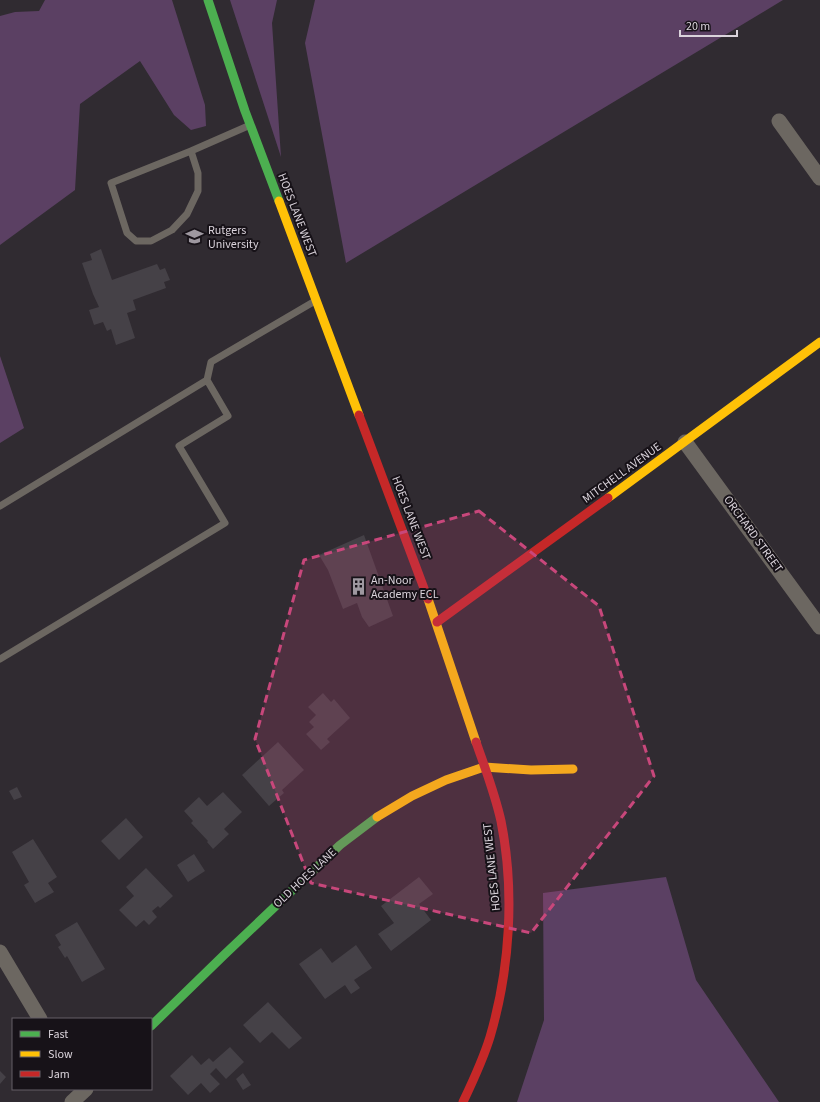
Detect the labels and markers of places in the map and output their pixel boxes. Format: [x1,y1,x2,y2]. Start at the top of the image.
place label: Rutgers University [208,222,259,253]
school or university icon: Rutgers University [185,227,205,247]
place label: An-Noor Academy ECL [371,572,439,603]
building icon: An-Noor Academy ECL [348,577,368,597]

